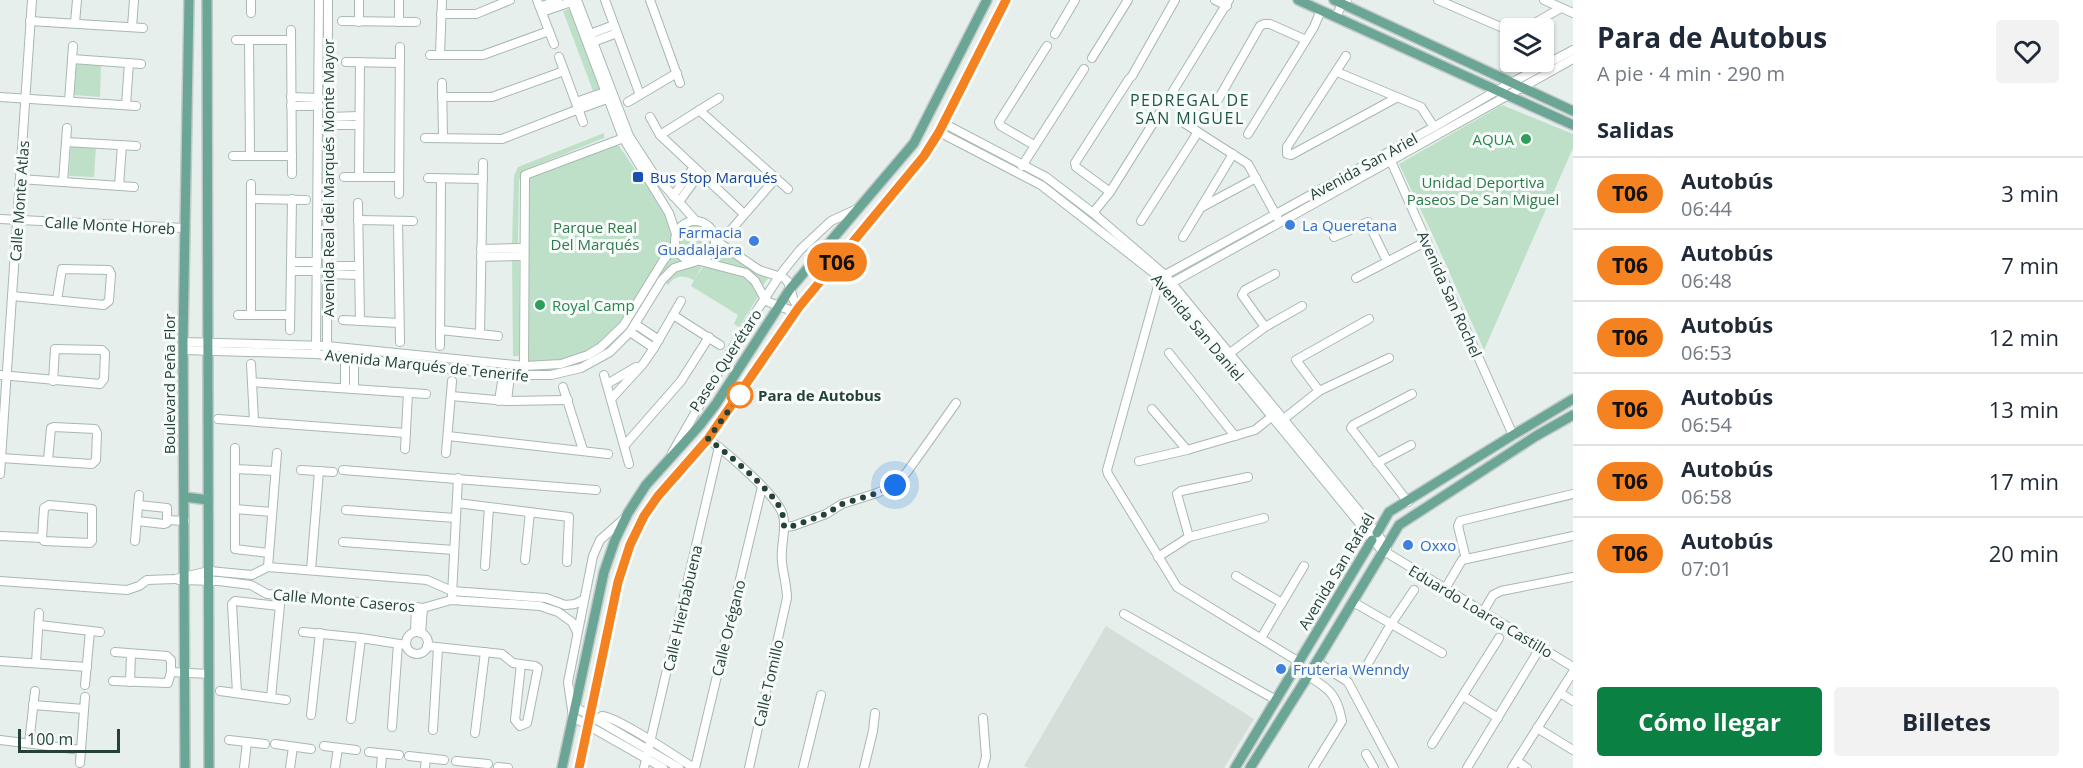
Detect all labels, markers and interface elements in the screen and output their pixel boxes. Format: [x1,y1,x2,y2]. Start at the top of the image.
map controls [1500,18,1554,72]
button: layers [1500,18,1554,72]
text: Para de Autobus [1597,18,1827,56]
button: heart [1996,20,2059,83]
street label: Avenida Real del Marqués Monte Mayor [318,39,338,317]
text: A pie · 4 min · 290 m [1597,60,1785,87]
district label: PEDREGAL DE SAN MIGUEL [1130,89,1250,129]
text: Salidas [1597,114,1674,144]
street label: Avenida San Ariel [1305,128,1421,204]
place label: AQUA [1472,129,1515,149]
marker: AQUA [1519,132,1533,146]
street label: Calle Monte Atlas [5,140,33,262]
text: Autobús [1681,165,1773,195]
place label: Bus Stop Marqués [650,167,778,187]
marker: Bus Stop Marqués [631,170,645,184]
park label: Unidad Deportiva Paseos De San Miguel [1407,172,1559,209]
text: 3 min [2001,178,2059,208]
text: T06 [1612,179,1648,207]
text: 06:44 [1681,195,1732,222]
street label: Calle Monte Horeb [44,212,176,238]
place label: La Queretana [1302,215,1397,235]
park label: Parque Real Del Marqués [551,217,639,254]
marker: La Queretana [1283,218,1297,232]
place label: Farmacia Guadalajara [657,222,742,259]
street label: Avenida San Rochel [1413,228,1487,360]
marker: Farmacia Guadalajara [747,234,761,248]
text: Autobús [1681,237,1773,267]
line badge: T06 [802,242,872,282]
text: T06 [819,248,855,276]
text: 7 min [2001,250,2059,280]
text: T06 [1612,251,1648,279]
text: 06:48 [1681,267,1732,294]
street label: Avenida San Daniel [1147,269,1249,385]
place label: Royal Camp [552,295,635,315]
marker: Royal Camp [533,298,547,312]
street label: Paseo Querétaro [684,305,766,415]
text: Autobús [1681,309,1773,339]
street label: Boulevard Peña Flor [159,314,179,454]
text: 12 min [1989,322,2059,352]
text: T06 [1612,323,1648,351]
text: 06:53 [1681,339,1732,366]
street label: Avenida Marqués de Tenerife [324,344,530,386]
text: Autobús [1681,381,1773,411]
marker: Para de Autobus [727,382,753,408]
place label: Para de Autobus [758,385,881,405]
text: 13 min [1989,394,2059,424]
text: T06 [1612,395,1648,423]
text: 06:54 [1681,411,1732,438]
text: Autobús [1681,453,1773,483]
text: 17 min [1989,466,2059,496]
text: T06 [1612,467,1648,495]
your location [880,470,910,500]
text: 06:58 [1681,483,1732,510]
street label: Avenida San Rafaél [1293,509,1379,633]
text: Autobús [1681,525,1773,555]
place label: Oxxo [1420,535,1456,555]
marker: Oxxo [1401,538,1415,552]
text: 20 min [1989,538,2059,568]
text: T06 [1612,539,1648,567]
street label: Calle Hierbabuena [658,543,706,673]
text: 07:01 [1681,555,1732,582]
street label: Eduardo Loarca Castillo [1405,560,1557,662]
street label: Calle Orégano [706,578,750,678]
street label: Calle Monte Caseros [272,584,416,616]
street label: Calle Tomillo [748,637,788,729]
place label: Fruteria Wenndy [1293,659,1410,679]
marker: Fruteria Wenndy [1274,662,1288,676]
button: Cómo llegar [1597,687,1822,756]
button: Billetes [1834,687,2059,756]
scale bar [18,726,120,754]
text: 100 m [27,728,73,750]

